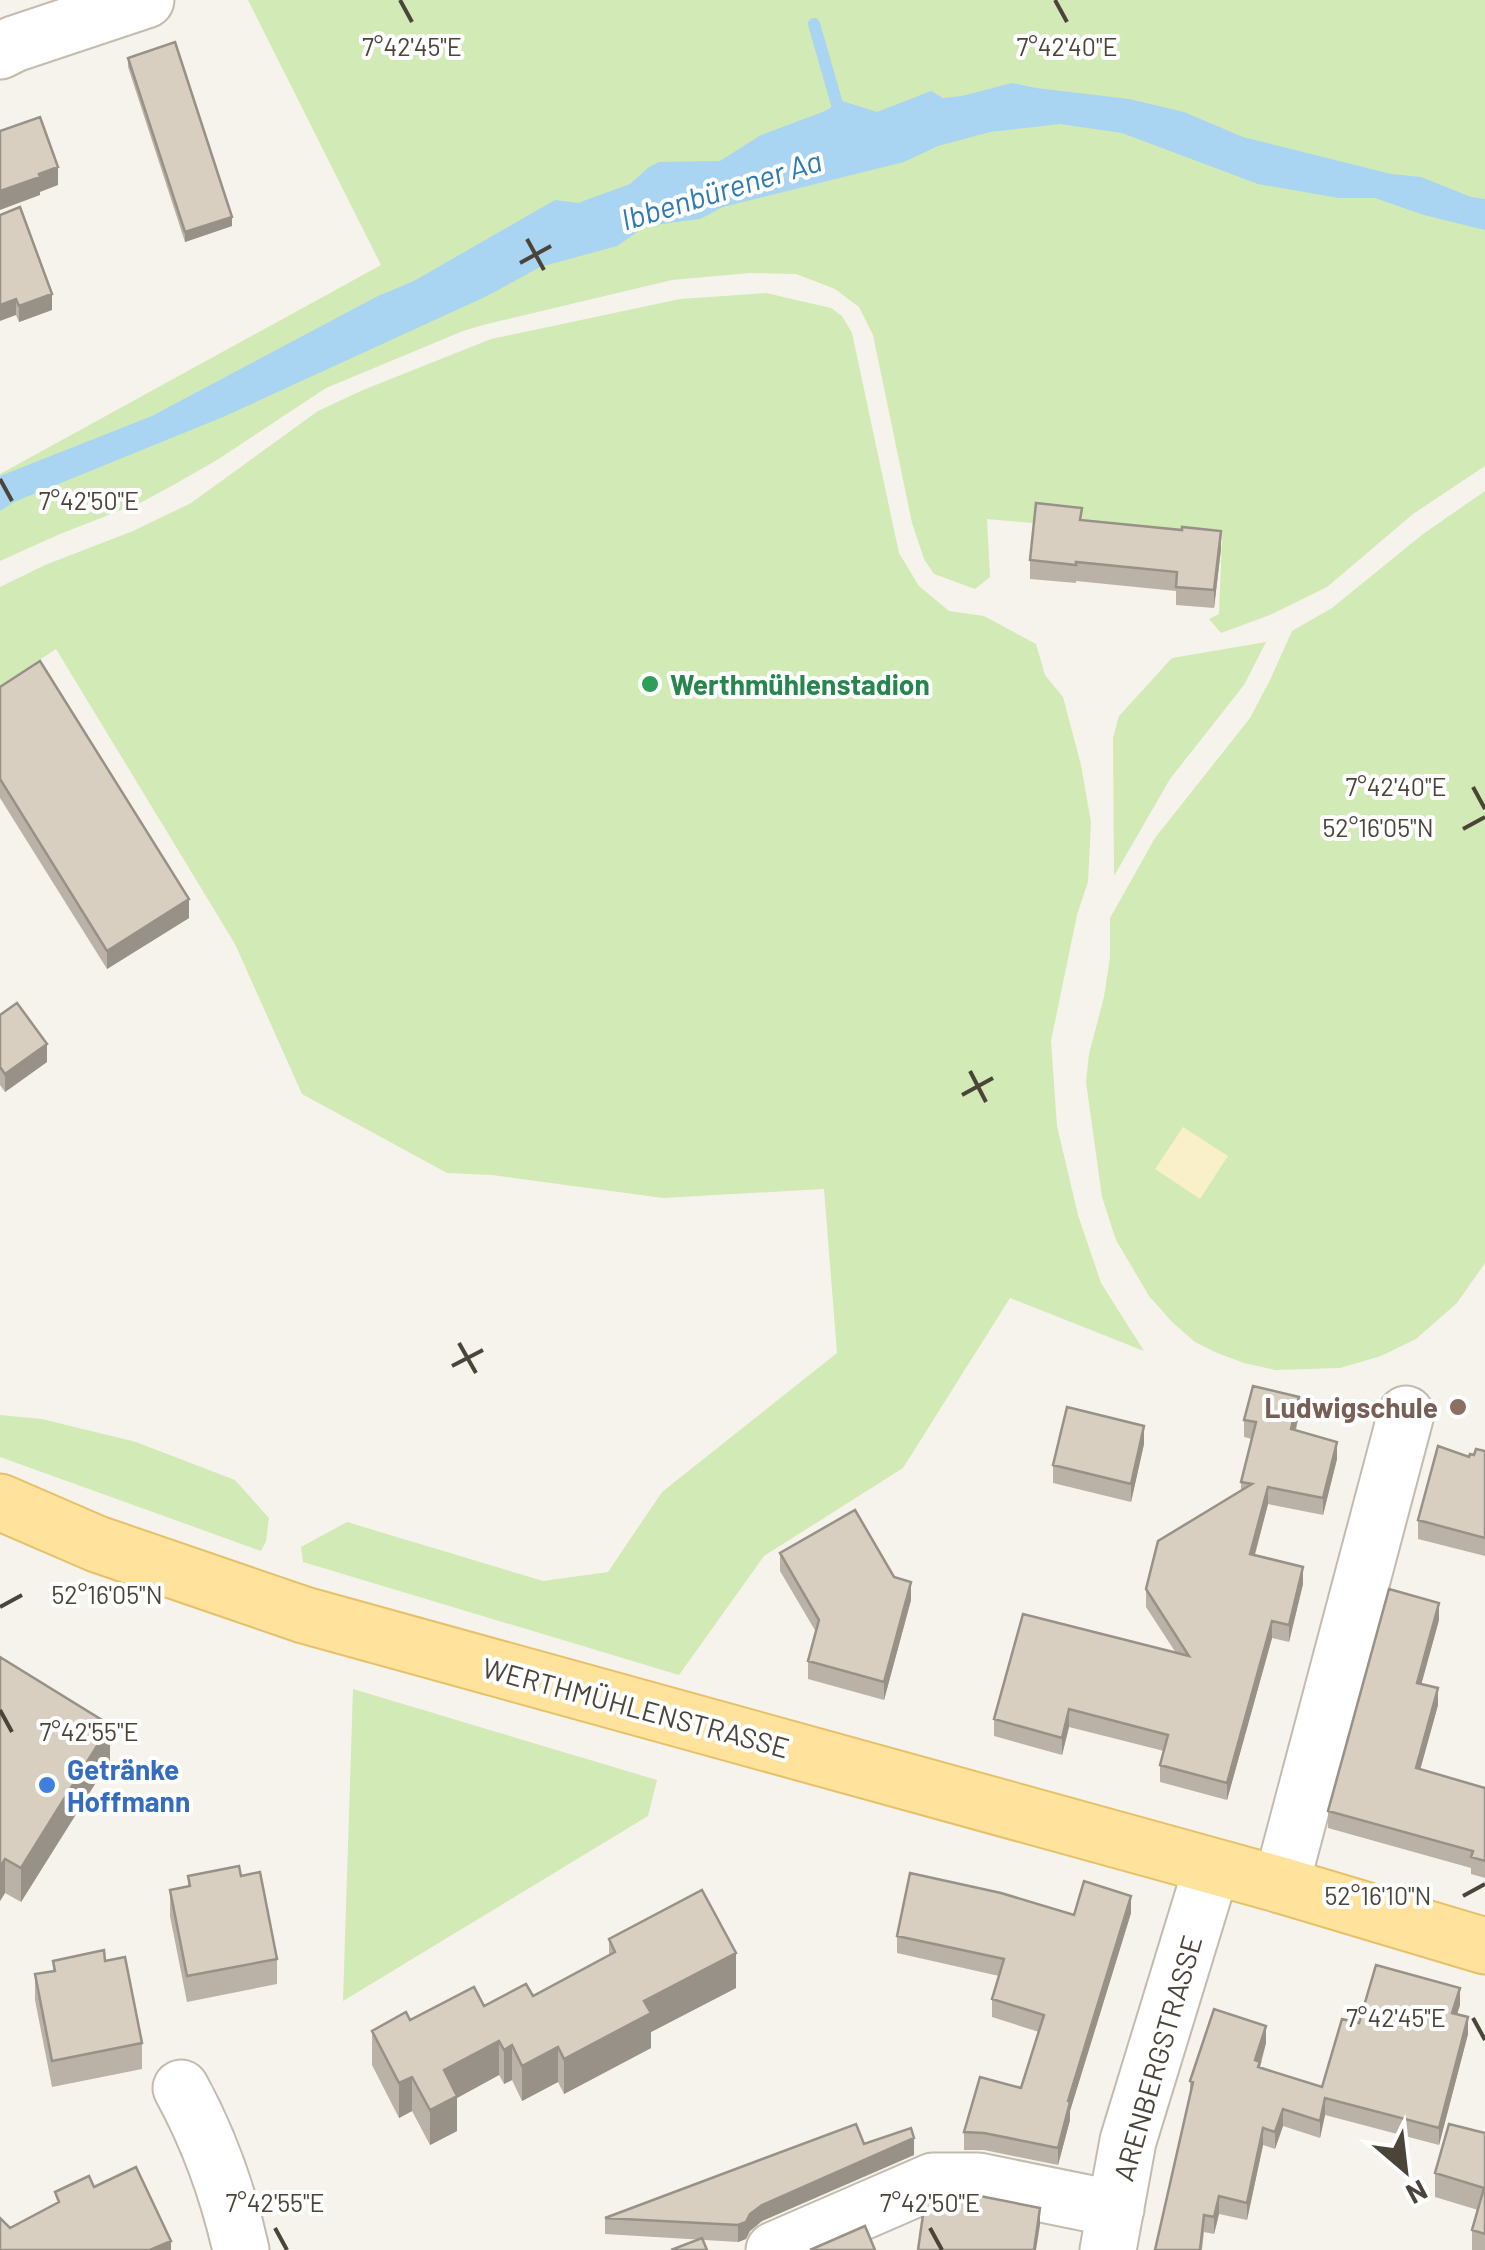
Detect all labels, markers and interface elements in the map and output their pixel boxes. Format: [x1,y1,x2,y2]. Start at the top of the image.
text: 7°42'45"E [362,31,462,61]
text: 7°42'40"E [1016,31,1118,61]
water label: Ibbenbürener Aa [616,141,826,237]
text: 7°42'50"E [39,485,139,515]
place label: Werthmühlenstadion [670,667,930,701]
marker: Werthmühlenstadion [639,673,661,695]
text: 7°42'40"E [1345,771,1447,801]
text: 52°16'05"N [1322,812,1434,842]
place label: Ludwigschule [1265,1390,1438,1424]
marker: Ludwigschule [1447,1396,1469,1418]
text: 52°16'05"N [51,1579,163,1609]
street label: WERTHMÜHLENSTRASSE [479,1650,793,1764]
text: 7°42'55"E [39,1716,139,1746]
place label: Getränke Hoffmann [67,1752,190,1818]
marker: Getränke Hoffmann [36,1774,58,1796]
text: 52°16'10"N [1324,1880,1432,1910]
street label: ARENBERGSTRASSE [1106,1931,1208,2185]
text: 7°42'45"E [1346,2002,1446,2032]
north arrow [1355,2120,1455,2220]
text: N [1401,2174,1433,2212]
text: 7°42'55"E [225,2187,325,2217]
text: 7°42'50"E [880,2187,980,2217]

